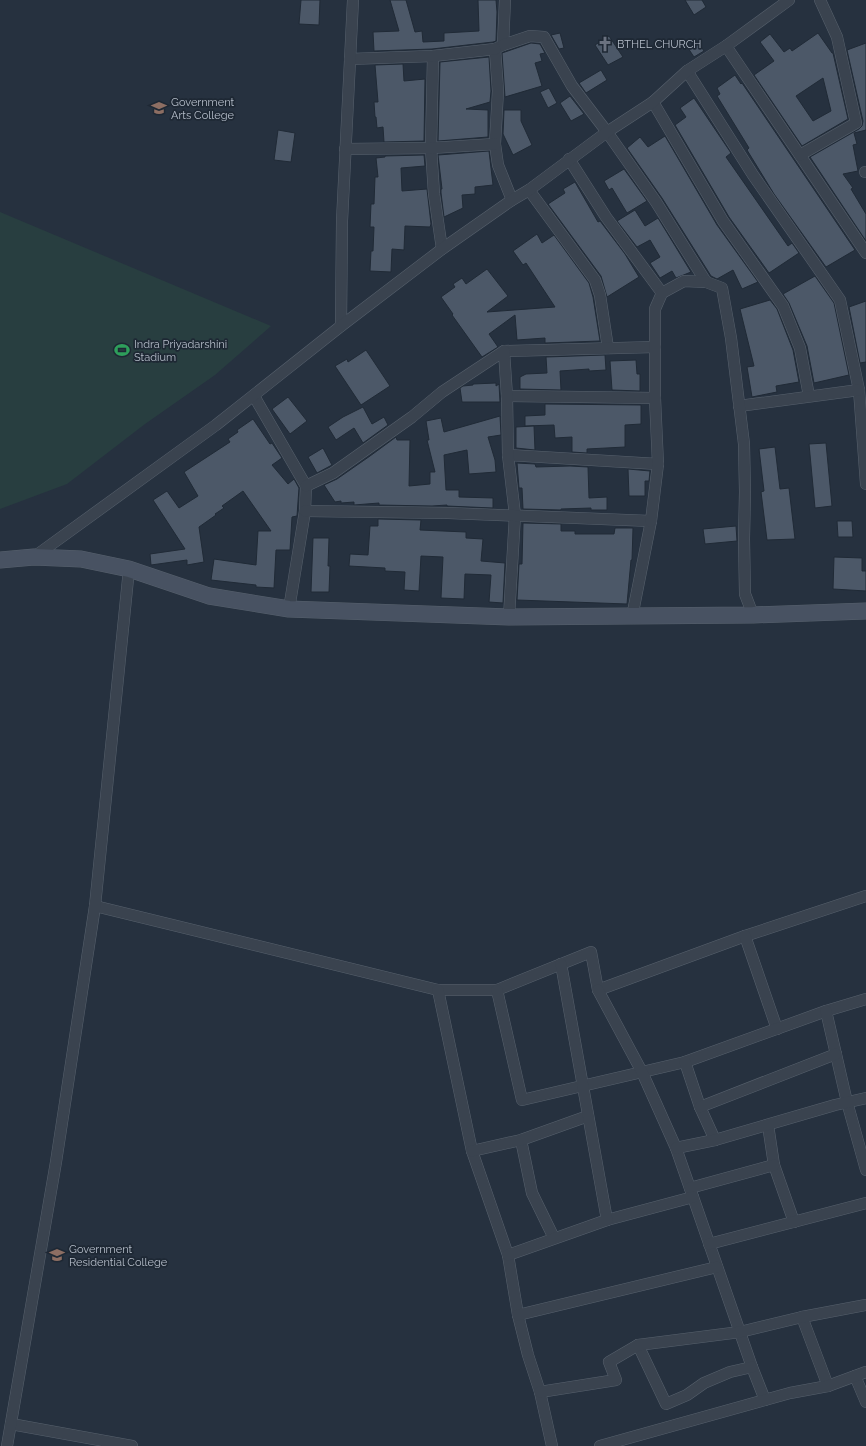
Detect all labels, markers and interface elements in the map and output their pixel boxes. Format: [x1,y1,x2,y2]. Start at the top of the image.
church icon: BTHEL CHURCH [596,35,614,53]
place label: BTHEL CHURCH [617,38,701,51]
place label: Government Arts College [171,96,235,122]
school or university icon: Government Arts College [150,99,168,117]
place label: Indra Priyadarshini Stadium [134,338,227,364]
sports icon: Indra Priyadarshini Stadium [113,341,131,359]
place label: Government Residential College [69,1243,168,1269]
school or university icon: Government Residential College [48,1246,66,1264]

